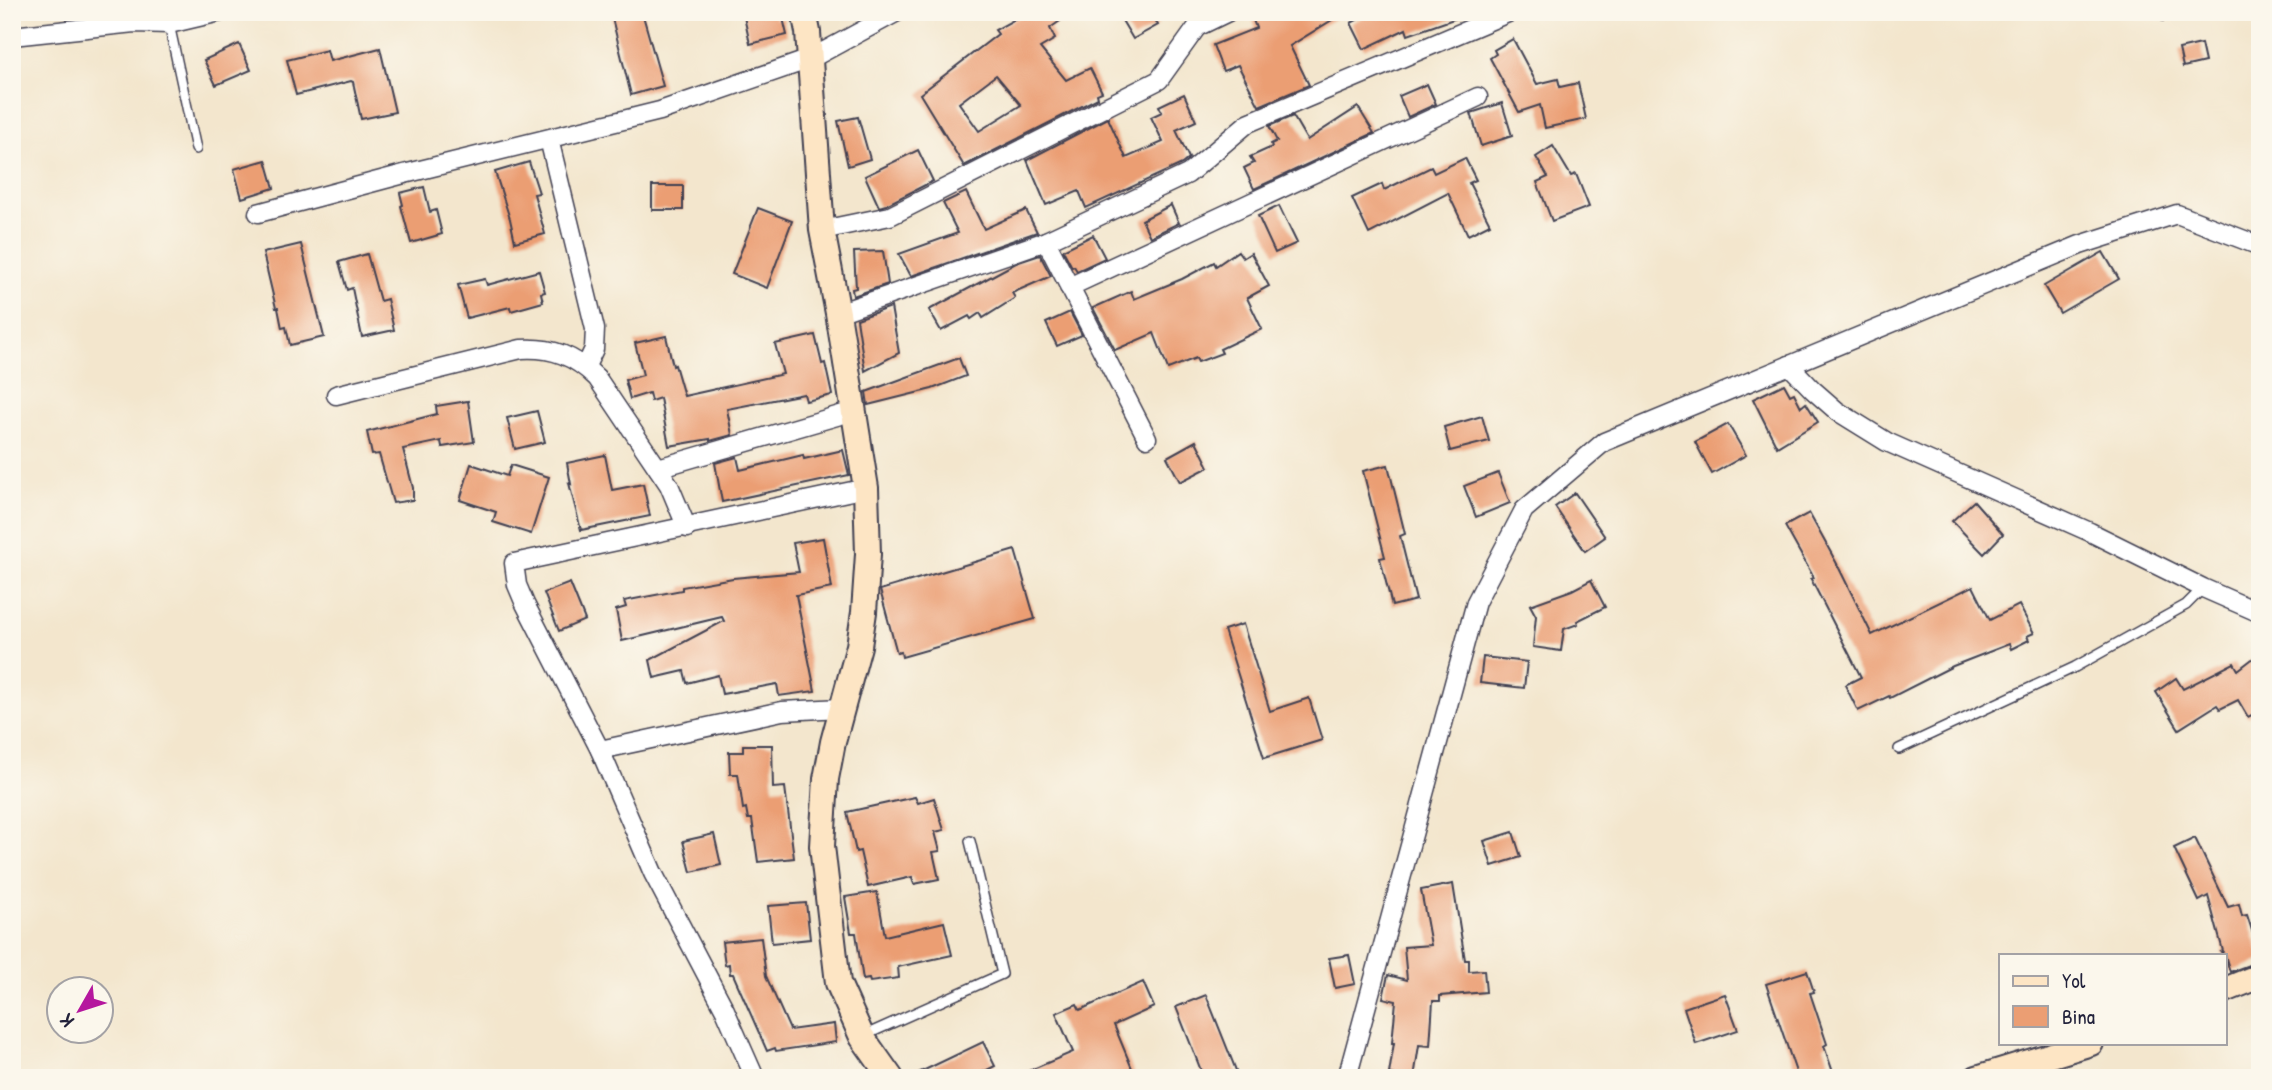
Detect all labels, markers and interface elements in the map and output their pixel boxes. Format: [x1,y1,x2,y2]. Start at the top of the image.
legend [1999,954,2226,1044]
text: Yol [2062,966,2086,995]
north arrow [46,974,116,1044]
text: Bina [2062,1002,2095,1031]
text: K [54,1009,80,1033]

